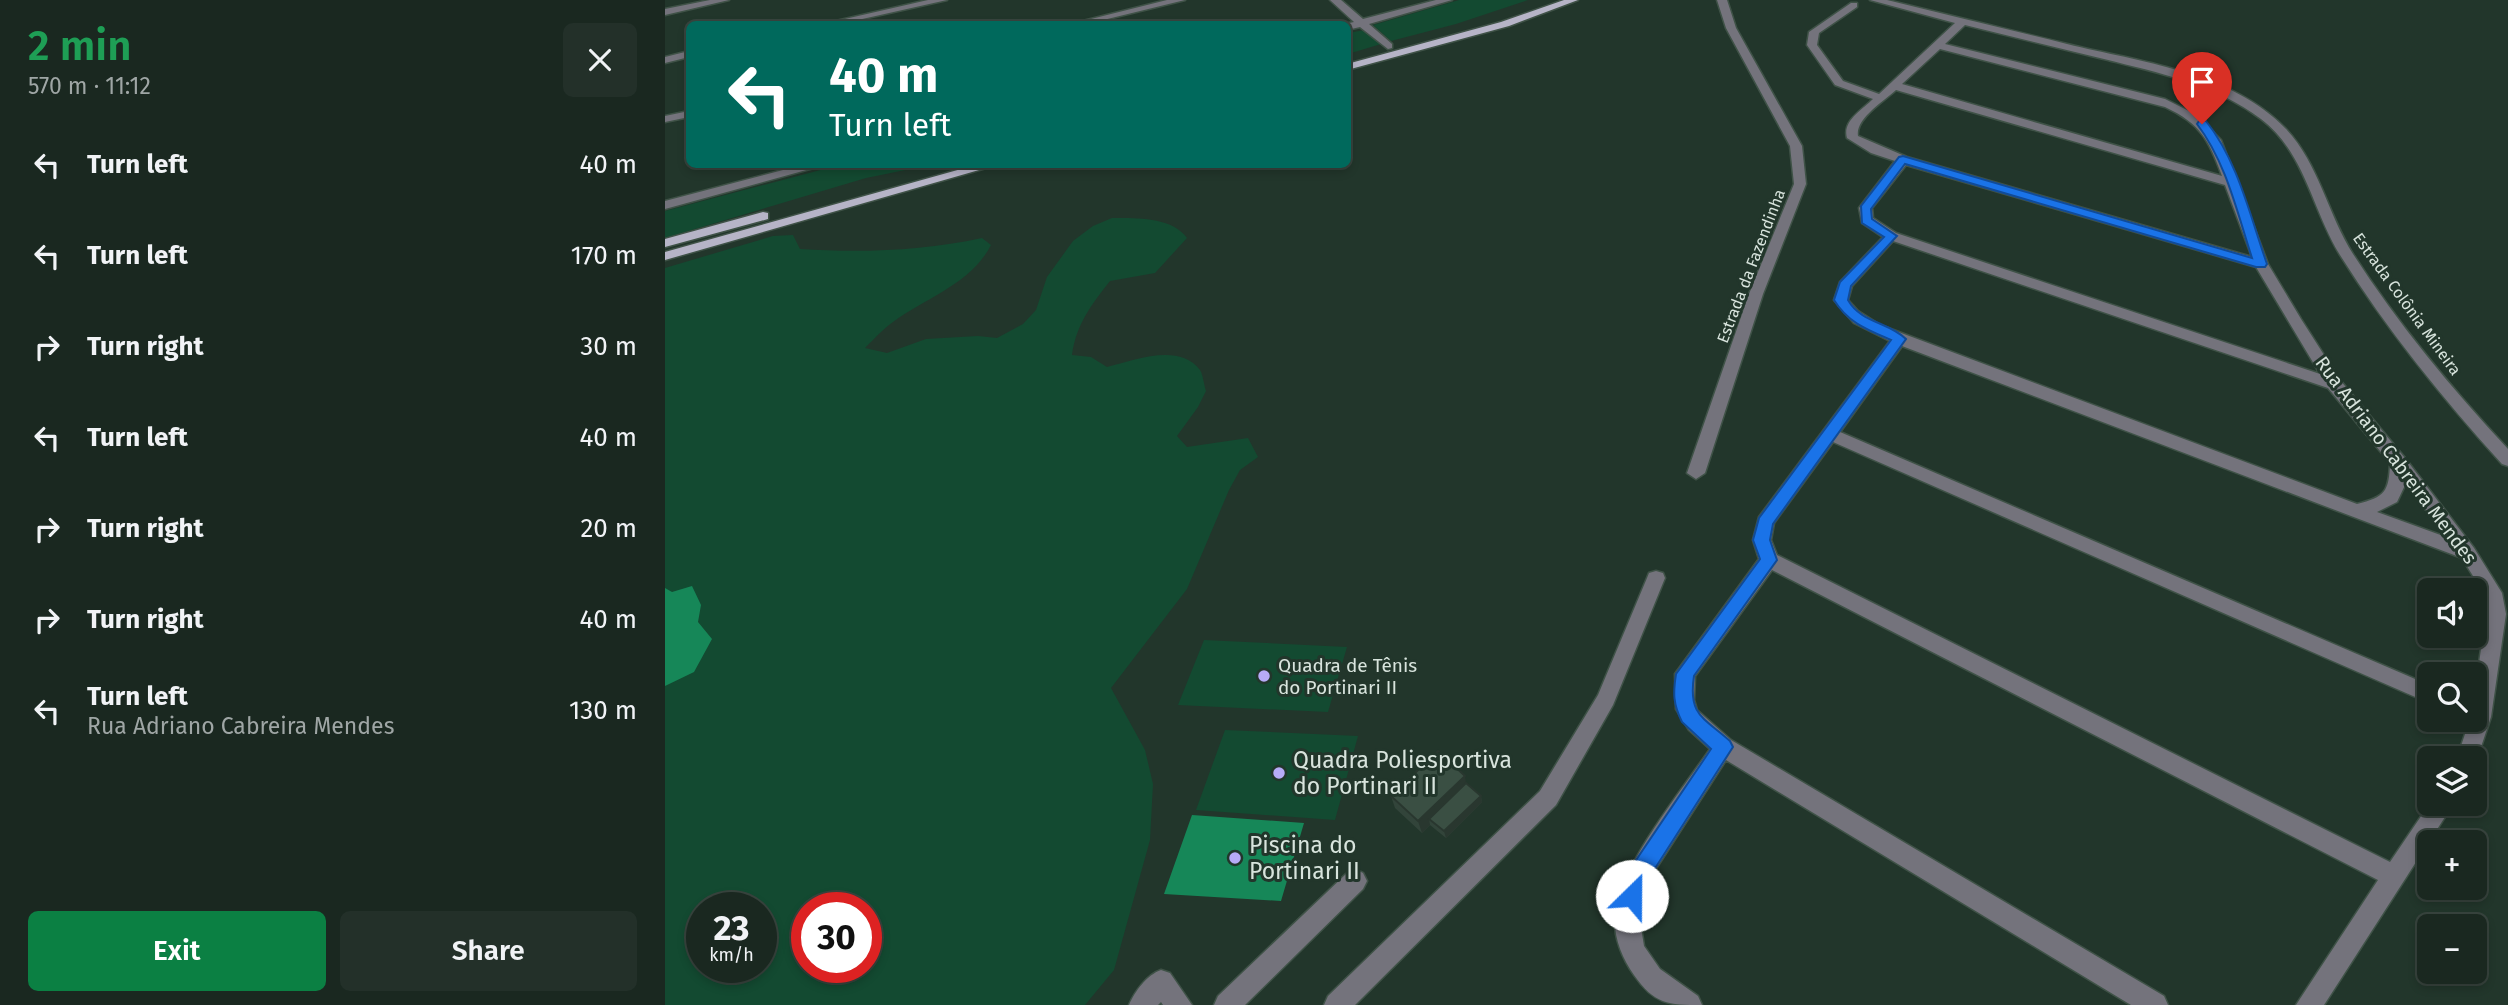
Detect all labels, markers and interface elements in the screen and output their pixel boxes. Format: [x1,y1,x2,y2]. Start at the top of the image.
text: 2 min [28,21,132,71]
button: close [563,23,637,97]
text: 40 m [829,46,938,105]
icon: left [714,49,805,140]
pin [2172,52,2232,124]
icon: arrive [2183,63,2221,101]
text: 570 m · 11:12 [28,72,151,100]
text: Turn left [829,106,951,144]
icon: left [28,146,66,184]
text: Turn left [87,149,188,180]
text: 40 m [579,149,637,180]
street label: Estrada da Fazendinha [1713,186,1789,346]
street label: Estrada Colônia Mineira [2349,229,2465,379]
icon: left [28,237,66,275]
text: Turn left [87,240,188,271]
text: 170 m [571,240,637,271]
icon: right [28,328,66,366]
text: Turn right [87,331,204,362]
text: 30 m [580,331,637,362]
street label: Rua Adriano Cabreira Mendes [2310,352,2482,568]
icon: left [28,419,66,457]
text: Turn left [87,422,188,453]
text: 40 m [579,422,637,453]
icon: right [28,510,66,548]
text: Turn right [87,513,204,544]
text: 20 m [580,513,637,544]
map controls [2417,578,2487,984]
button: sound [2417,578,2487,648]
icon: right [28,601,66,639]
text: Turn right [87,604,204,635]
text: 40 m [579,604,637,635]
place label: Quadra de Tênis do Portinari II [1278,654,1417,699]
button: search [2417,662,2487,732]
marker: Quadra de Tênis do Portinari II [1256,668,1272,684]
text: Turn left [87,681,188,712]
icon: left [28,692,66,730]
text: 130 m [569,695,637,726]
text: Rua Adriano Cabreira Mendes [87,712,394,740]
place label: Quadra Poliesportiva do Portinari II [1293,746,1512,800]
button: layers [2417,746,2487,816]
marker: Quadra Poliesportiva do Portinari II [1271,765,1287,781]
button: + [2417,830,2487,900]
place label: Piscina do Portinari II [1249,831,1360,885]
marker: Piscina do Portinari II [1227,850,1243,866]
position arrow [1595,859,1669,933]
speed limit sign: 30 [791,892,882,983]
text: 23 [713,907,750,949]
button: Exit [28,911,326,991]
button: Share [340,911,637,991]
button: − [2417,914,2487,984]
text: km/h [709,944,754,966]

